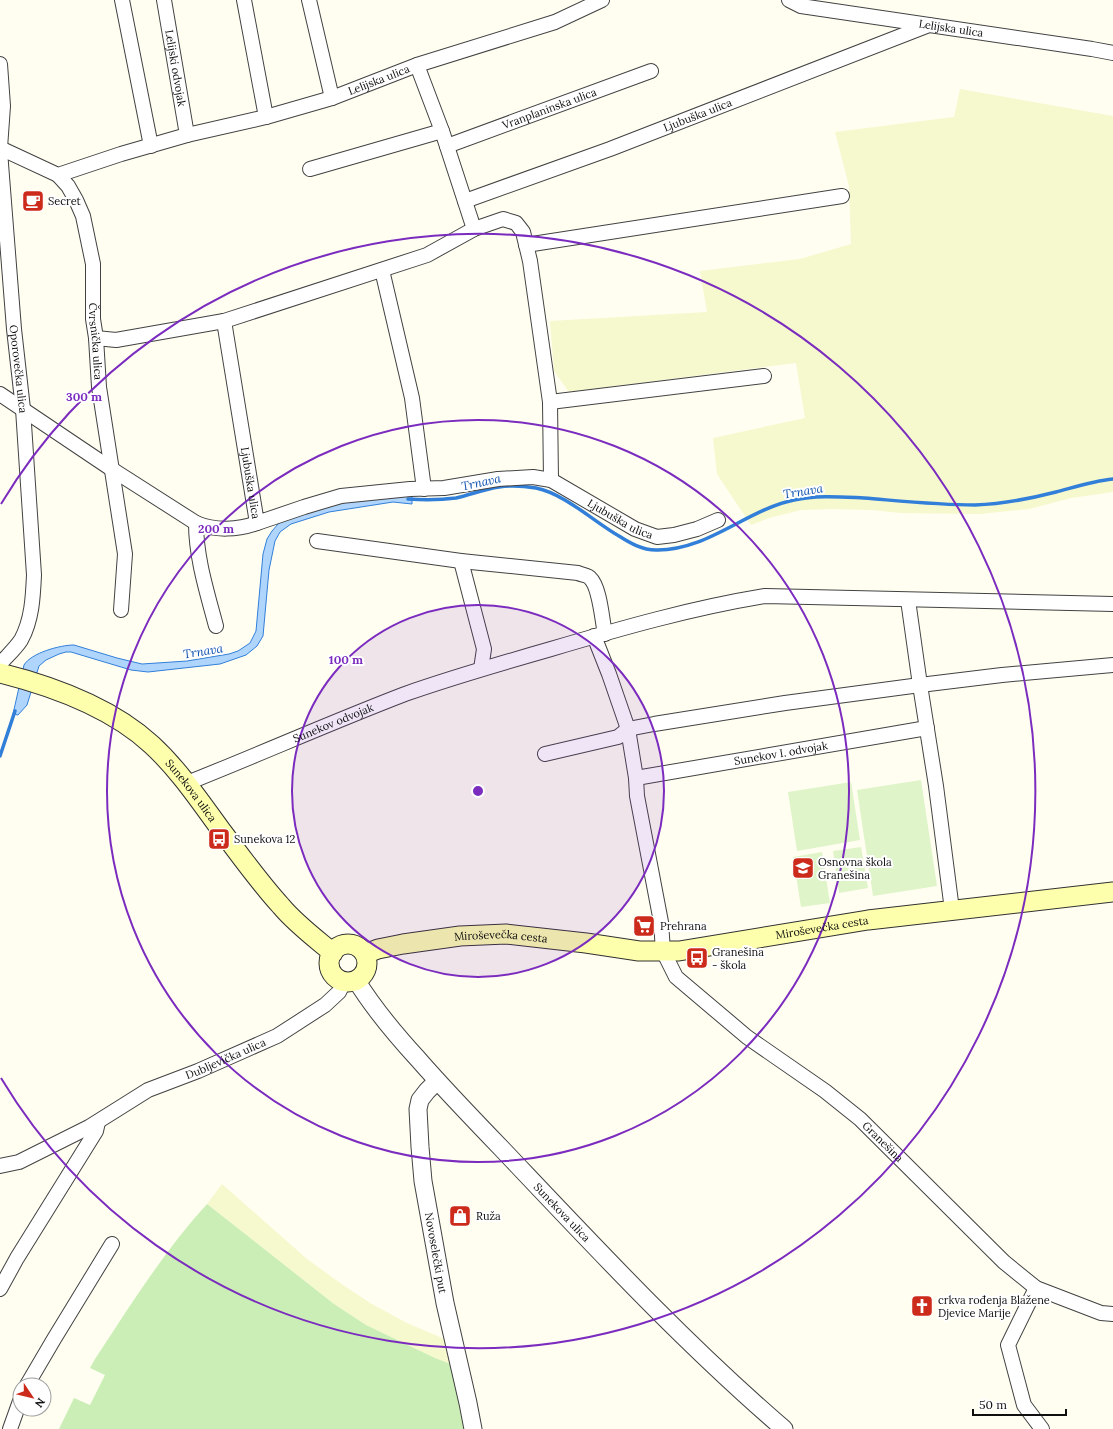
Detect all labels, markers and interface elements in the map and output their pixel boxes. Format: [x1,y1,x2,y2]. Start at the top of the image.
street label: Lelijska ulica [918,16,984,40]
street label: Lelijski odvojak [162,29,189,108]
street label: Lelijska ulica [346,61,412,98]
street label: Vranplaninska ulica [499,85,599,132]
street label: Ljubuška ulica [661,95,734,135]
cafe icon: Secret [20,188,46,214]
place label: Secret [48,194,82,208]
street label: Čvrsnička ulica [86,303,106,381]
street label: Oporovečka ulica [7,324,30,414]
text: 300 m [66,389,102,404]
street label: Ljubuška ulica [238,446,263,520]
water label: Trnava [460,470,503,493]
water label: Trnava [782,480,824,502]
street label: Ljubuška ulica [585,496,655,542]
text: 200 m [198,521,234,536]
water label: Trnava [182,640,224,662]
text: 100 m [329,652,363,667]
street label: Sunekov odvojak [291,700,375,746]
street label: Sunekov I. odvojak [733,738,829,768]
street label: Sunekova ulica [162,756,220,825]
centre of rings [471,784,485,798]
bus stop icon: Sunekova 12 [206,826,232,852]
place label: Sunekova 12 [234,832,296,846]
school or university icon: Osnovna škola Granešina [790,855,816,881]
place label: Osnovna škola Granešina [818,855,892,882]
supermarket icon: Prehrana [631,913,657,939]
street label: Miroševečka cesta [774,913,870,942]
place label: Prehrana [660,919,707,933]
street label: Miroševečka cesta [453,927,549,946]
bus stop icon: Granešina - škola [684,945,710,971]
place label: Granešina - škola [712,945,764,972]
street label: Dubljevička ulica [183,1035,268,1082]
street label: Granešina [859,1118,906,1165]
street label: Sunekova ulica [531,1180,594,1245]
shop icon: Ruža [447,1203,473,1229]
place label: Ruža [476,1209,501,1223]
street label: Novoselečki put [422,1211,450,1295]
church icon: crkva rođenja Blažene Djevice Marije [909,1293,935,1319]
place label: crkva rođenja Blažene Djevice Marije [938,1293,1050,1320]
north arrow [12,1377,52,1417]
scale bar [973,1391,1066,1417]
text: N [32,1395,48,1411]
text: 50 m [979,1397,1007,1412]

